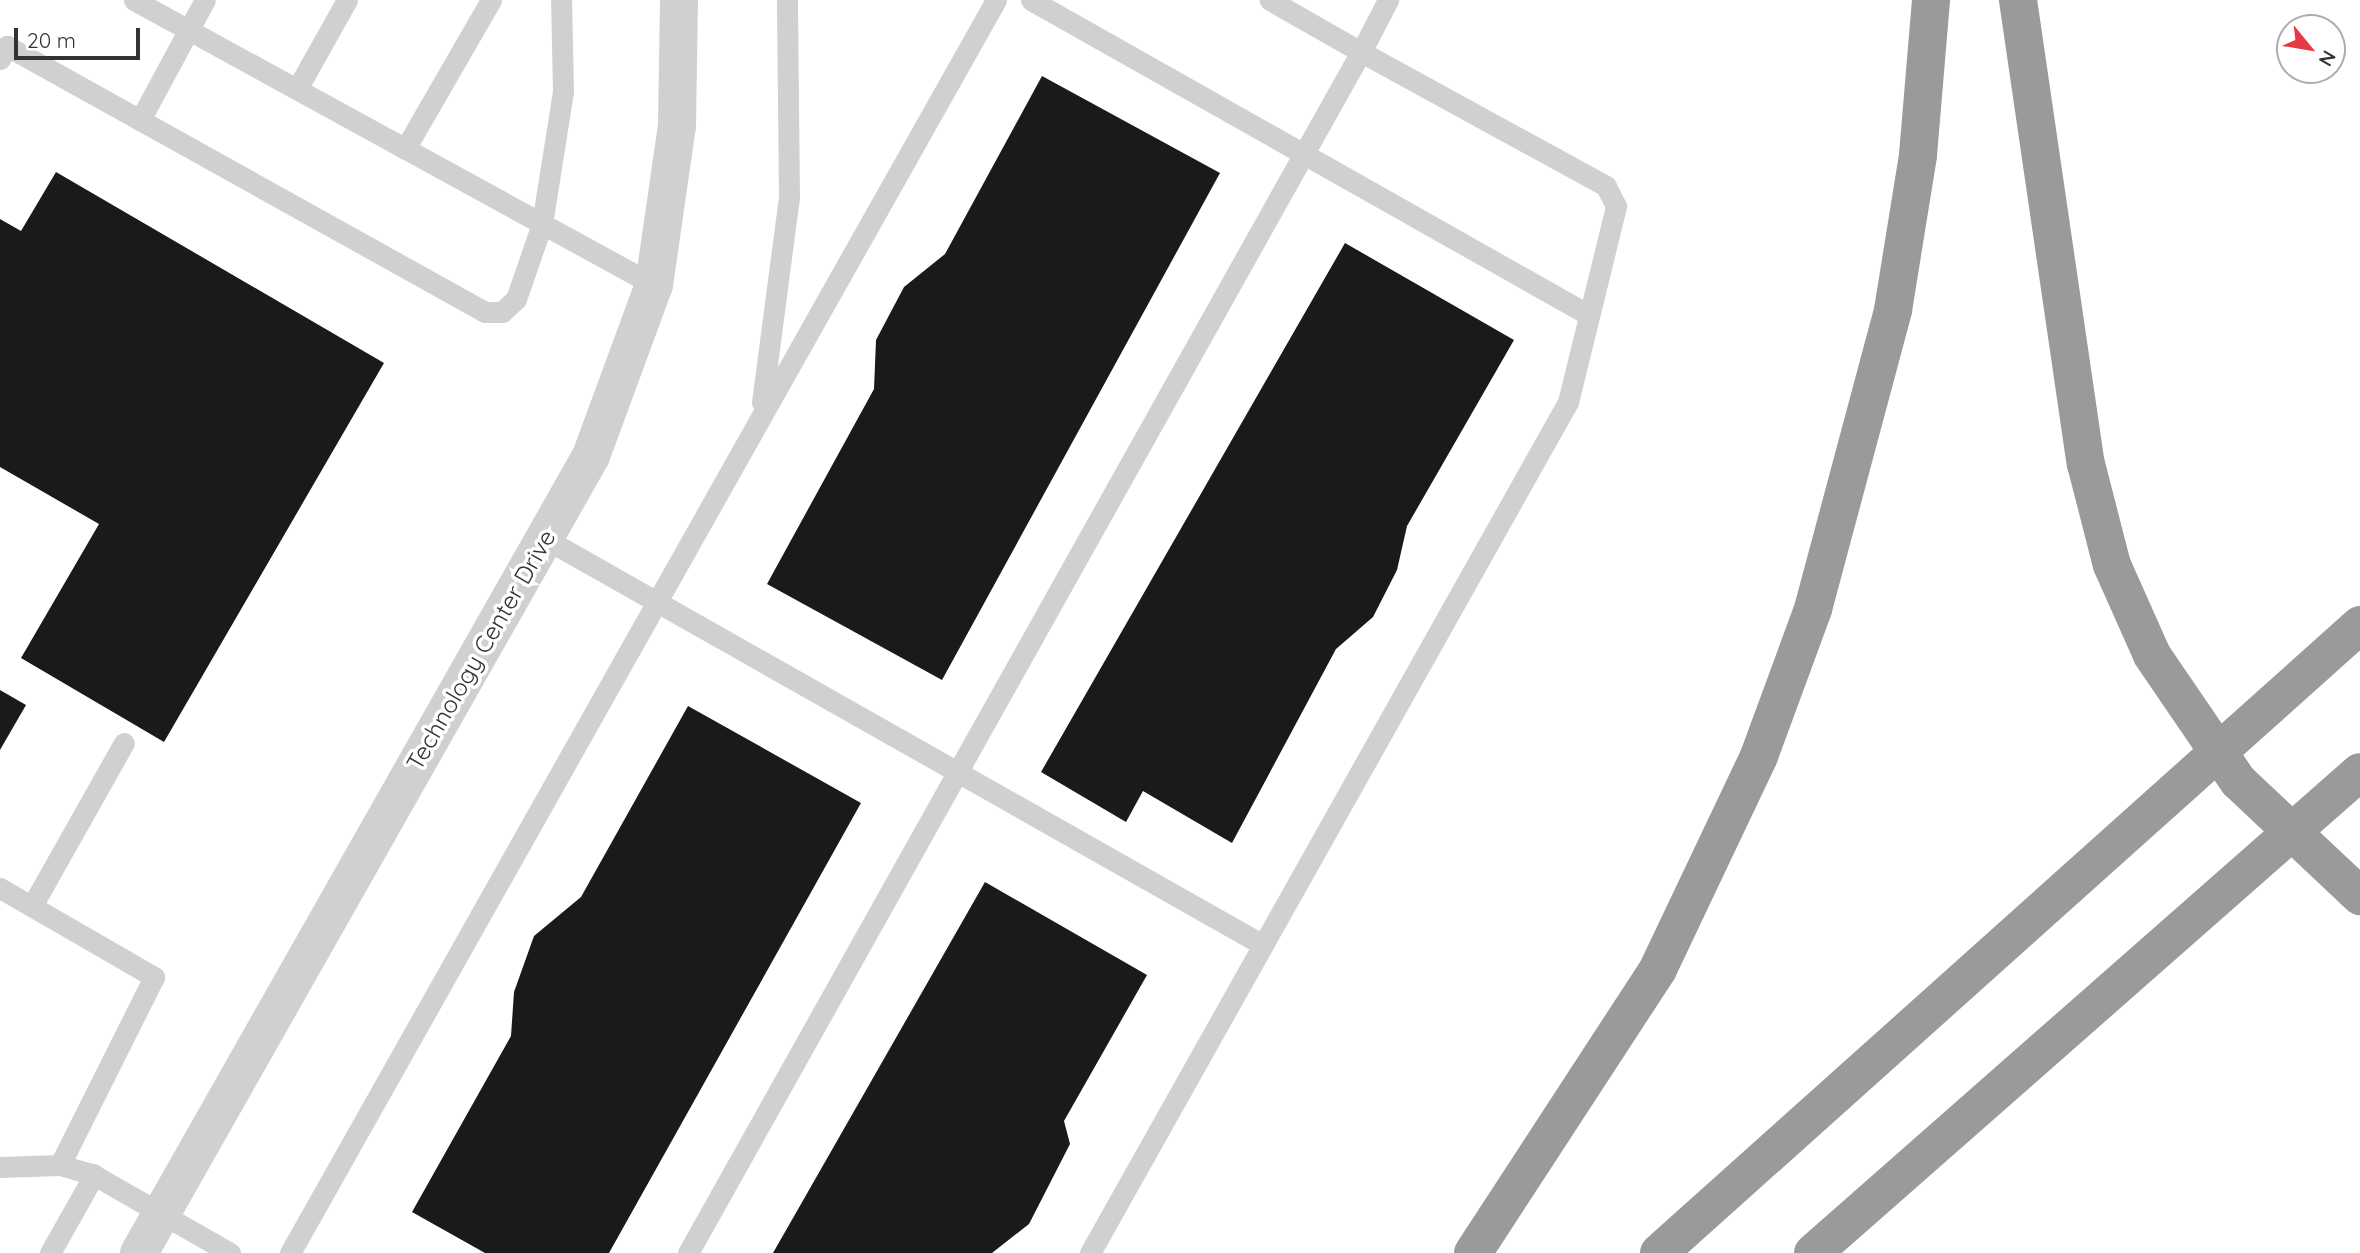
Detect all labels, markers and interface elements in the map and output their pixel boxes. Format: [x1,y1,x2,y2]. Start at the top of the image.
scale bar [18,14,144,58]
north arrow [2276,14,2346,84]
text: 20 m [27,27,76,53]
text: N [2314,46,2341,71]
street label: Technology Center Drive [400,525,562,775]

